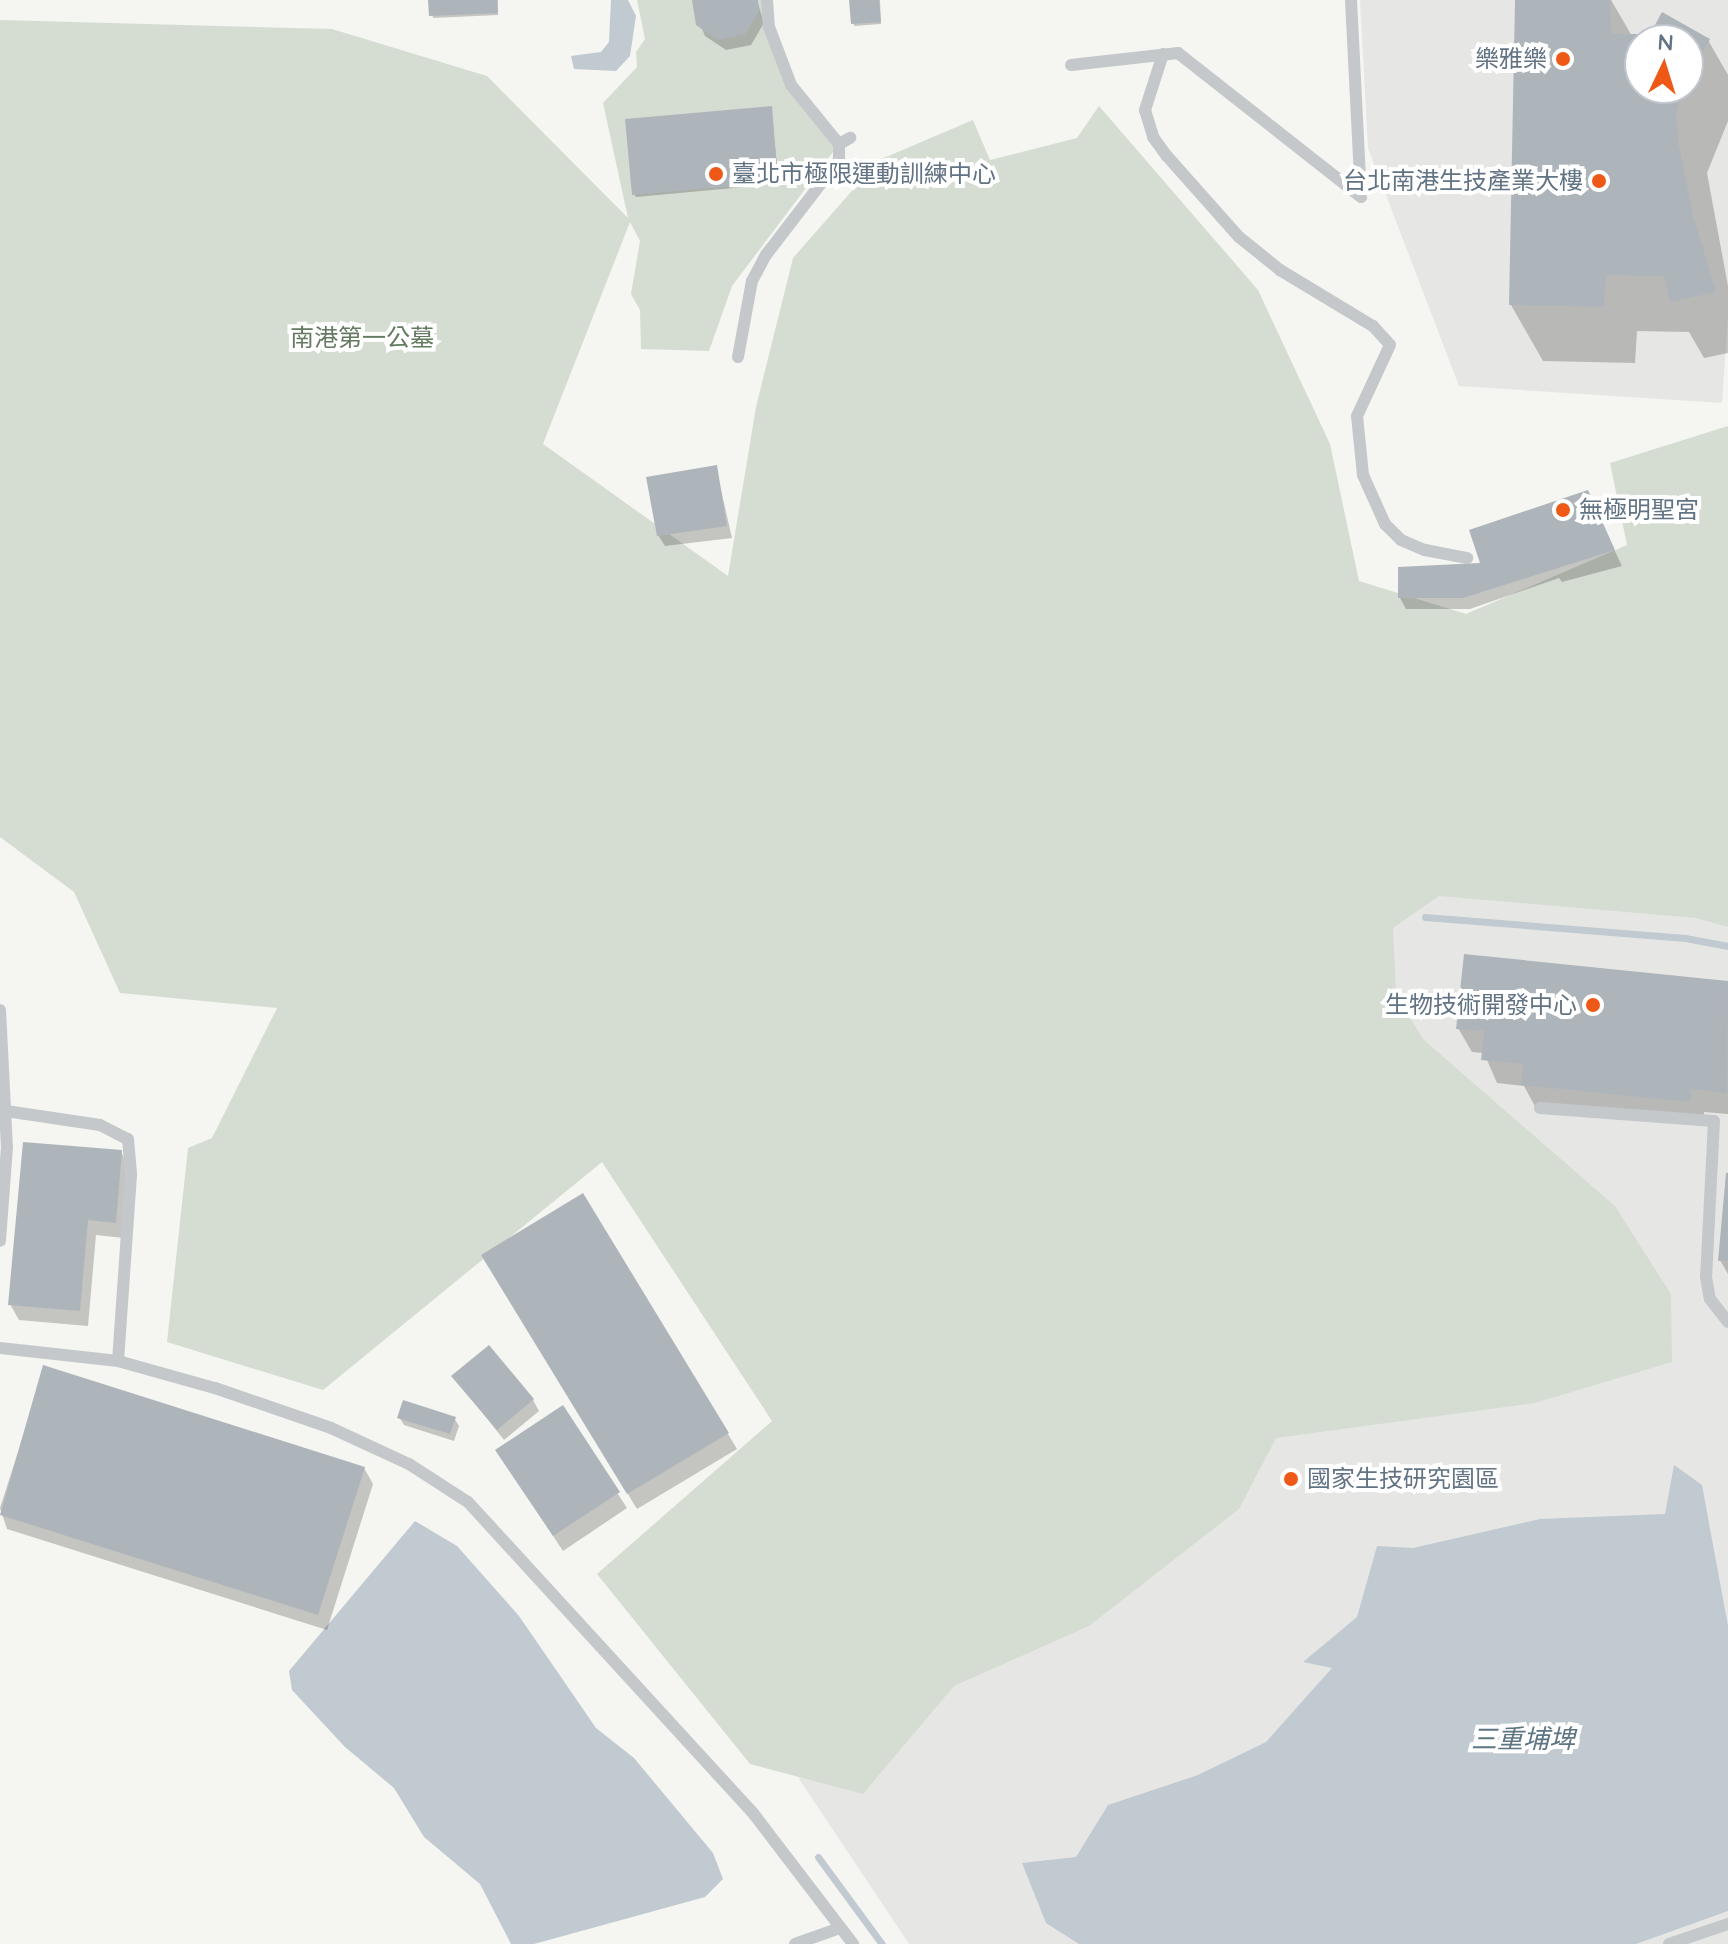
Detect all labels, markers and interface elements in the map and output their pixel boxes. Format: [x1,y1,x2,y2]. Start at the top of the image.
north arrow [1624,24,1704,104]
text: N [1656,28,1675,57]
place label: 樂雅樂 [1475,45,1547,73]
marker: 樂雅樂 [1554,50,1572,68]
place label: 臺北市極限運動訓練中心 [732,160,996,188]
marker: 臺北市極限運動訓練中心 [707,165,725,183]
place label: 台北南港生技產業大樓 [1343,167,1583,195]
marker: 台北南港生技產業大樓 [1590,172,1608,190]
park label: 南港第一公墓 [290,324,434,352]
place label: 無極明聖宮 [1579,496,1699,524]
marker: 無極明聖宮 [1554,501,1572,519]
place label: 生物技術開發中心 [1385,991,1577,1019]
marker: 生物技術開發中心 [1584,996,1602,1014]
place label: 國家生技研究園區 [1307,1465,1499,1493]
marker: 國家生技研究園區 [1282,1470,1300,1488]
water label: 三重埔埤 [1471,1723,1575,1755]

